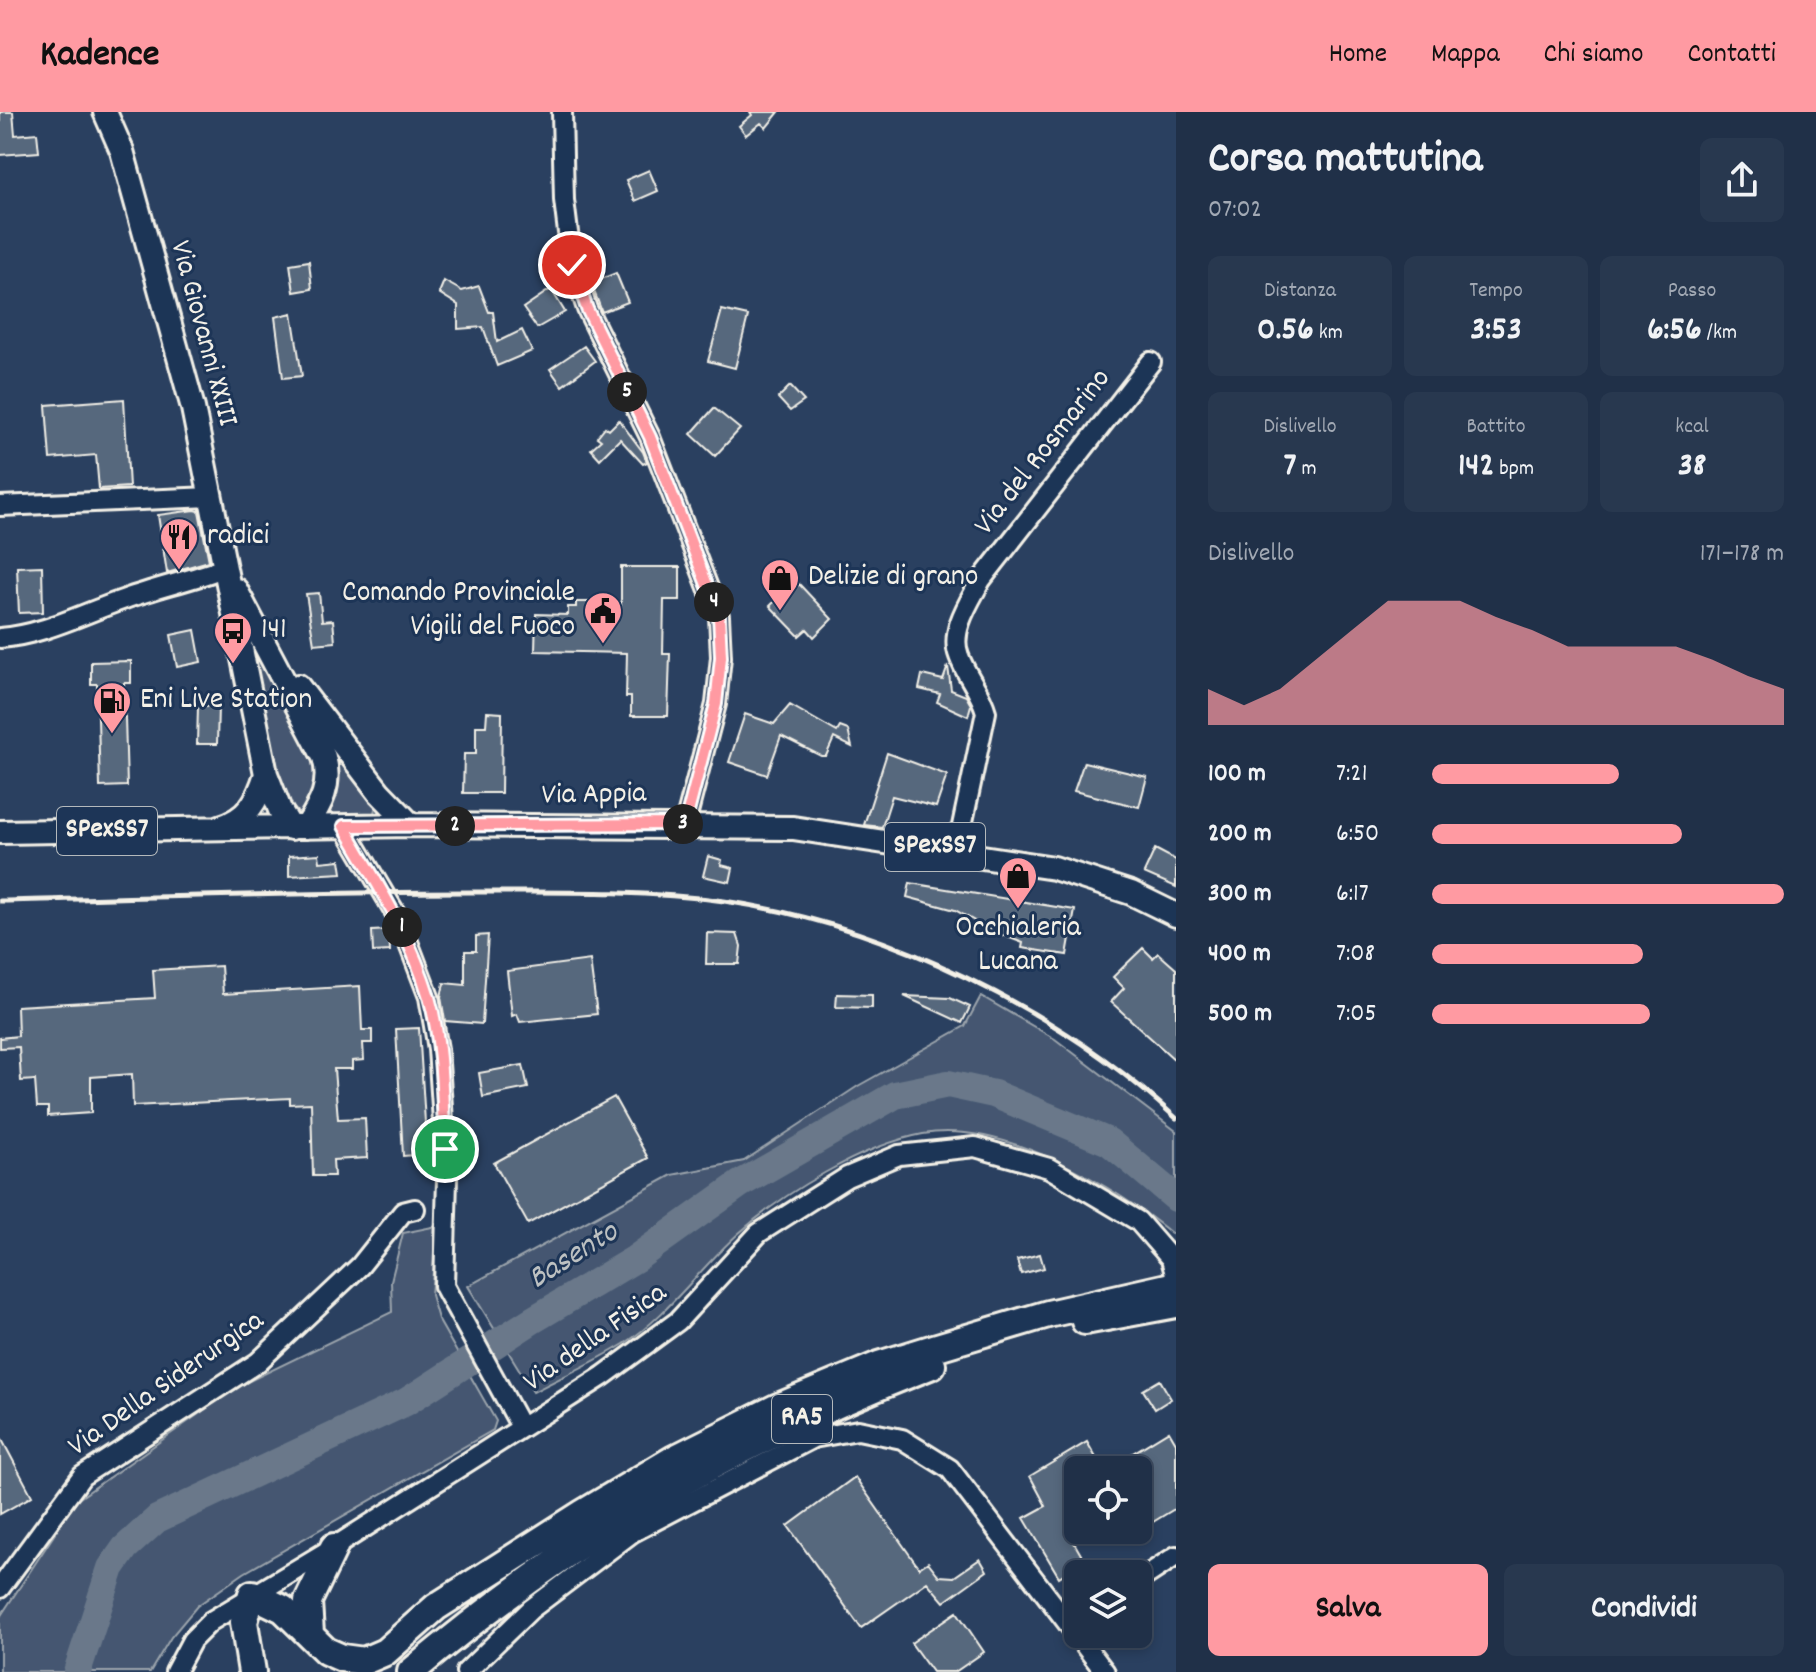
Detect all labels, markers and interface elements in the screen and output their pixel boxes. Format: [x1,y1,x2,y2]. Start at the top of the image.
text: Kadence [40,29,159,84]
text: Home [1329,36,1387,76]
text: Mappa [1431,36,1500,76]
text: Chi siamo [1544,36,1644,76]
text: Contatti [1688,36,1776,76]
text: Corsa mattutina [1208,130,1482,193]
button: share [1700,138,1784,222]
text: 07:02 [1208,192,1262,229]
pin [538,231,606,299]
street label: Via Giovanni XXIII [157,236,247,432]
icon: check [550,243,594,287]
text: Distanza [1264,276,1336,307]
text: Tempo [1469,276,1523,307]
text: Passo [1668,276,1716,307]
text: 0.56 [1257,307,1314,356]
text: 3:53 [1470,307,1522,356]
text: 6:56 [1647,307,1702,356]
text: km [1314,318,1343,349]
text: /km [1702,318,1737,349]
street label: Via del Rosmarino [965,360,1123,546]
pin: 5 [607,372,647,412]
text: 5 [622,376,632,407]
text: Dislivello [1263,412,1337,443]
text: Battito [1467,412,1525,443]
text: kcal [1675,412,1709,443]
text: 7 [1283,443,1296,492]
text: 142 [1458,443,1494,492]
text: 38 [1678,443,1706,492]
text: m [1296,454,1317,485]
text: bpm [1494,454,1534,485]
restaurant icon: radici [158,516,200,571]
place label: radici [207,516,269,559]
text: Dislivello [1208,536,1294,573]
text: 171–178 m [1700,536,1784,573]
shop icon: Delizie di grano [759,557,801,612]
place label: Delizie di grano [808,557,978,600]
place label: Comando Provinciale Vigili del Fuoco [342,573,575,650]
pin: 4 [694,582,734,622]
text: 4 [709,586,719,617]
public building icon: Comando Provinciale Vigili del Fuoco [582,590,624,645]
bus stop icon: 141 [212,610,254,665]
place label: 141 [261,610,287,653]
fuel station icon: Eni Live Station [91,680,133,735]
place label: Eni Live Station [140,680,312,723]
text: 100 m [1208,756,1266,793]
text: 7:21 [1336,756,1367,793]
street label: Via Appia [541,774,648,818]
pin: 3 [663,804,703,844]
pin: 2 [435,806,475,846]
road number: SPexSS7 [57,807,157,855]
text: 3 [678,808,688,839]
text: 2 [450,810,460,841]
text: 200 m [1208,816,1272,853]
text: 6:50 [1336,816,1379,853]
road number: SPexSS7 [885,823,985,871]
shop icon: Occhialeria Lucana [997,855,1039,910]
text: 300 m [1208,876,1272,913]
text: 6:17 [1336,876,1369,913]
pin: 1 [382,907,422,947]
place label: Occhialeria Lucana [955,908,1082,985]
text: 1 [400,911,404,942]
text: 400 m [1208,936,1271,973]
text: 7:08 [1336,936,1375,973]
text: 500 m [1208,996,1272,1033]
text: 7:05 [1336,996,1376,1033]
pin [411,1115,479,1183]
icon: arrive [423,1127,467,1171]
water label: Basento [520,1210,629,1303]
street label: Via della Fisica [515,1273,677,1404]
street label: Via Della Siderurgica [60,1301,275,1469]
road number: RA5 [772,1395,832,1443]
map controls [1064,1456,1152,1648]
button: locate [1064,1456,1152,1544]
button: layers [1064,1560,1152,1648]
button: Salva [1208,1564,1488,1656]
button: Condividi [1504,1564,1784,1656]

